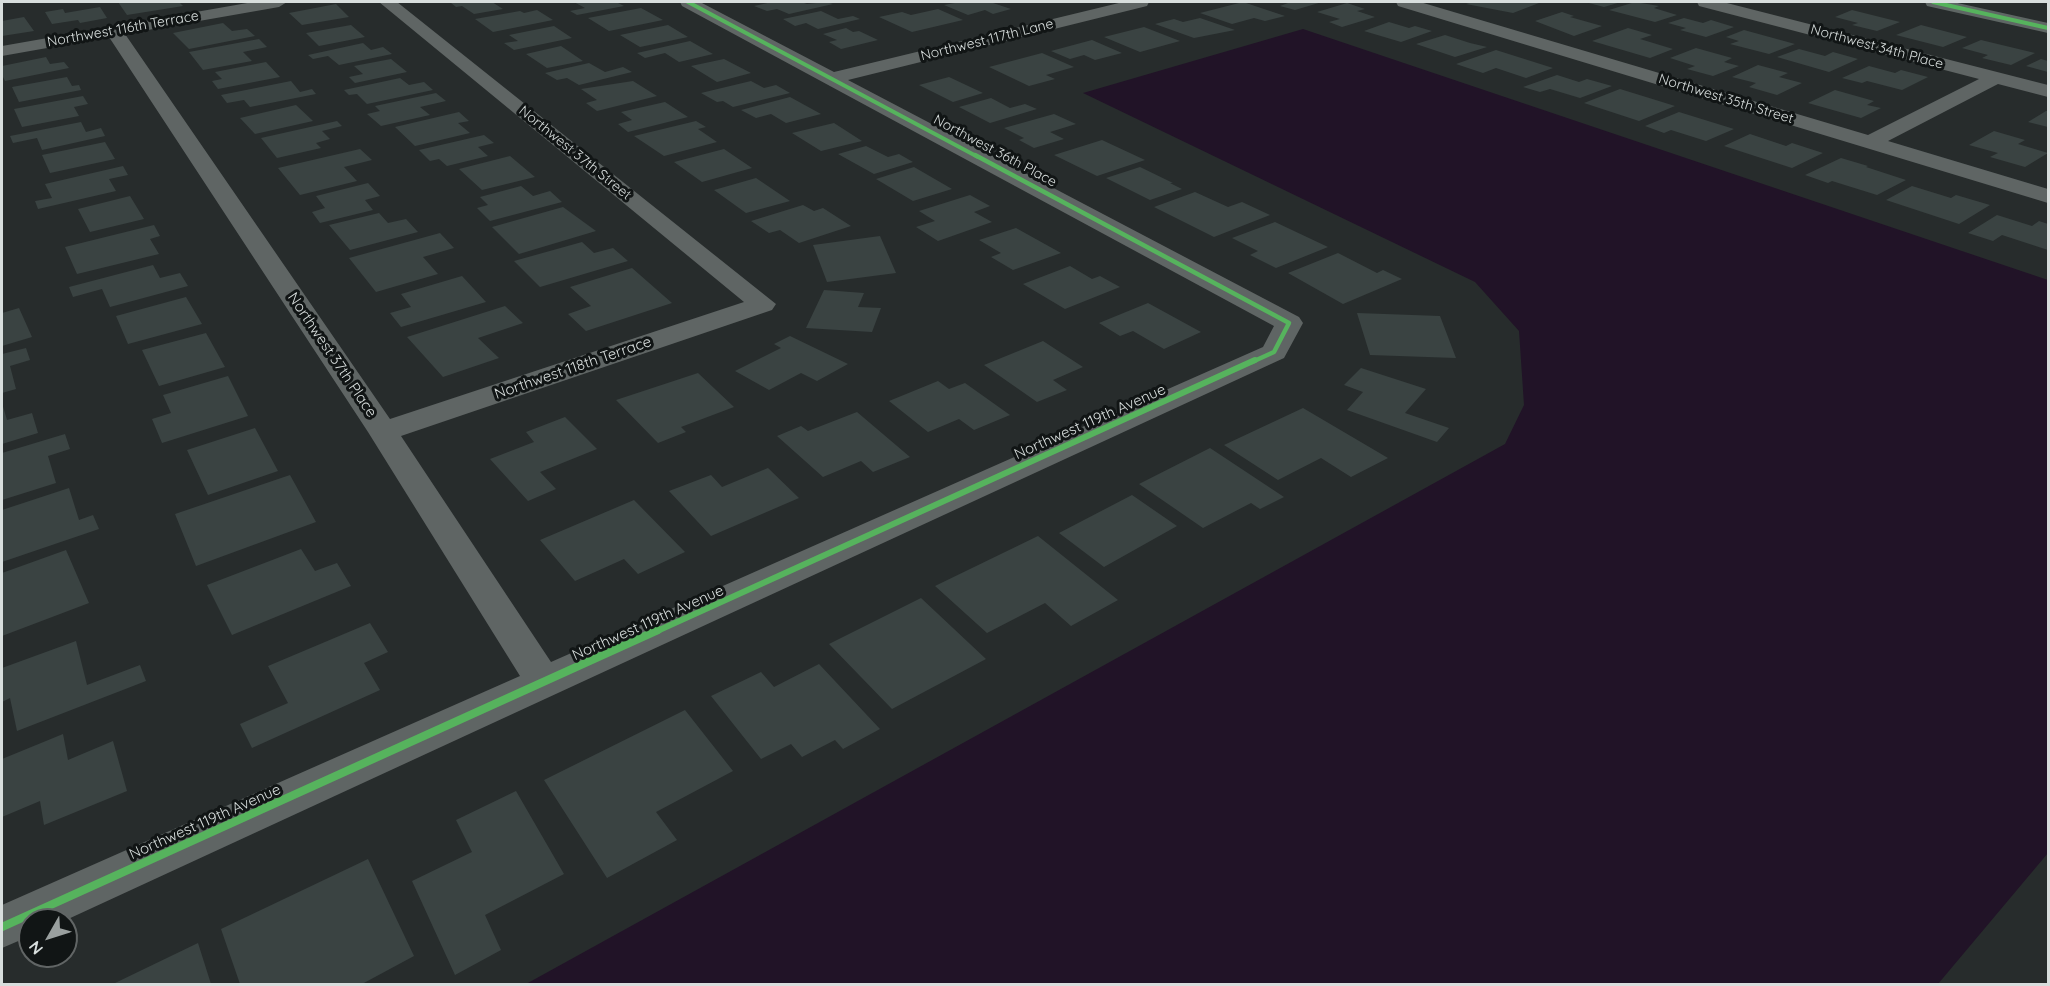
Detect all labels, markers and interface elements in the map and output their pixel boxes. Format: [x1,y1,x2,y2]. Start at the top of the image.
street label: Northwest 116th Terrace [46,7,200,51]
street label: Northwest 117th Lane [919,15,1055,65]
street label: Northwest 34th Place [1809,21,1945,73]
street label: Northwest 35th Street [1657,70,1795,128]
street label: Northwest 37th Street [515,103,635,203]
street label: Northwest 36th Place [931,111,1059,191]
street label: Northwest 37th Place [284,289,380,421]
street label: Northwest 118th Terrace [492,333,654,403]
street label: Northwest 119th Avenue [1012,380,1168,464]
street label: Northwest 119th Avenue [570,581,726,665]
street label: Northwest 119th Avenue [127,780,283,864]
north arrow [18,908,78,968]
text: N [24,937,47,959]

